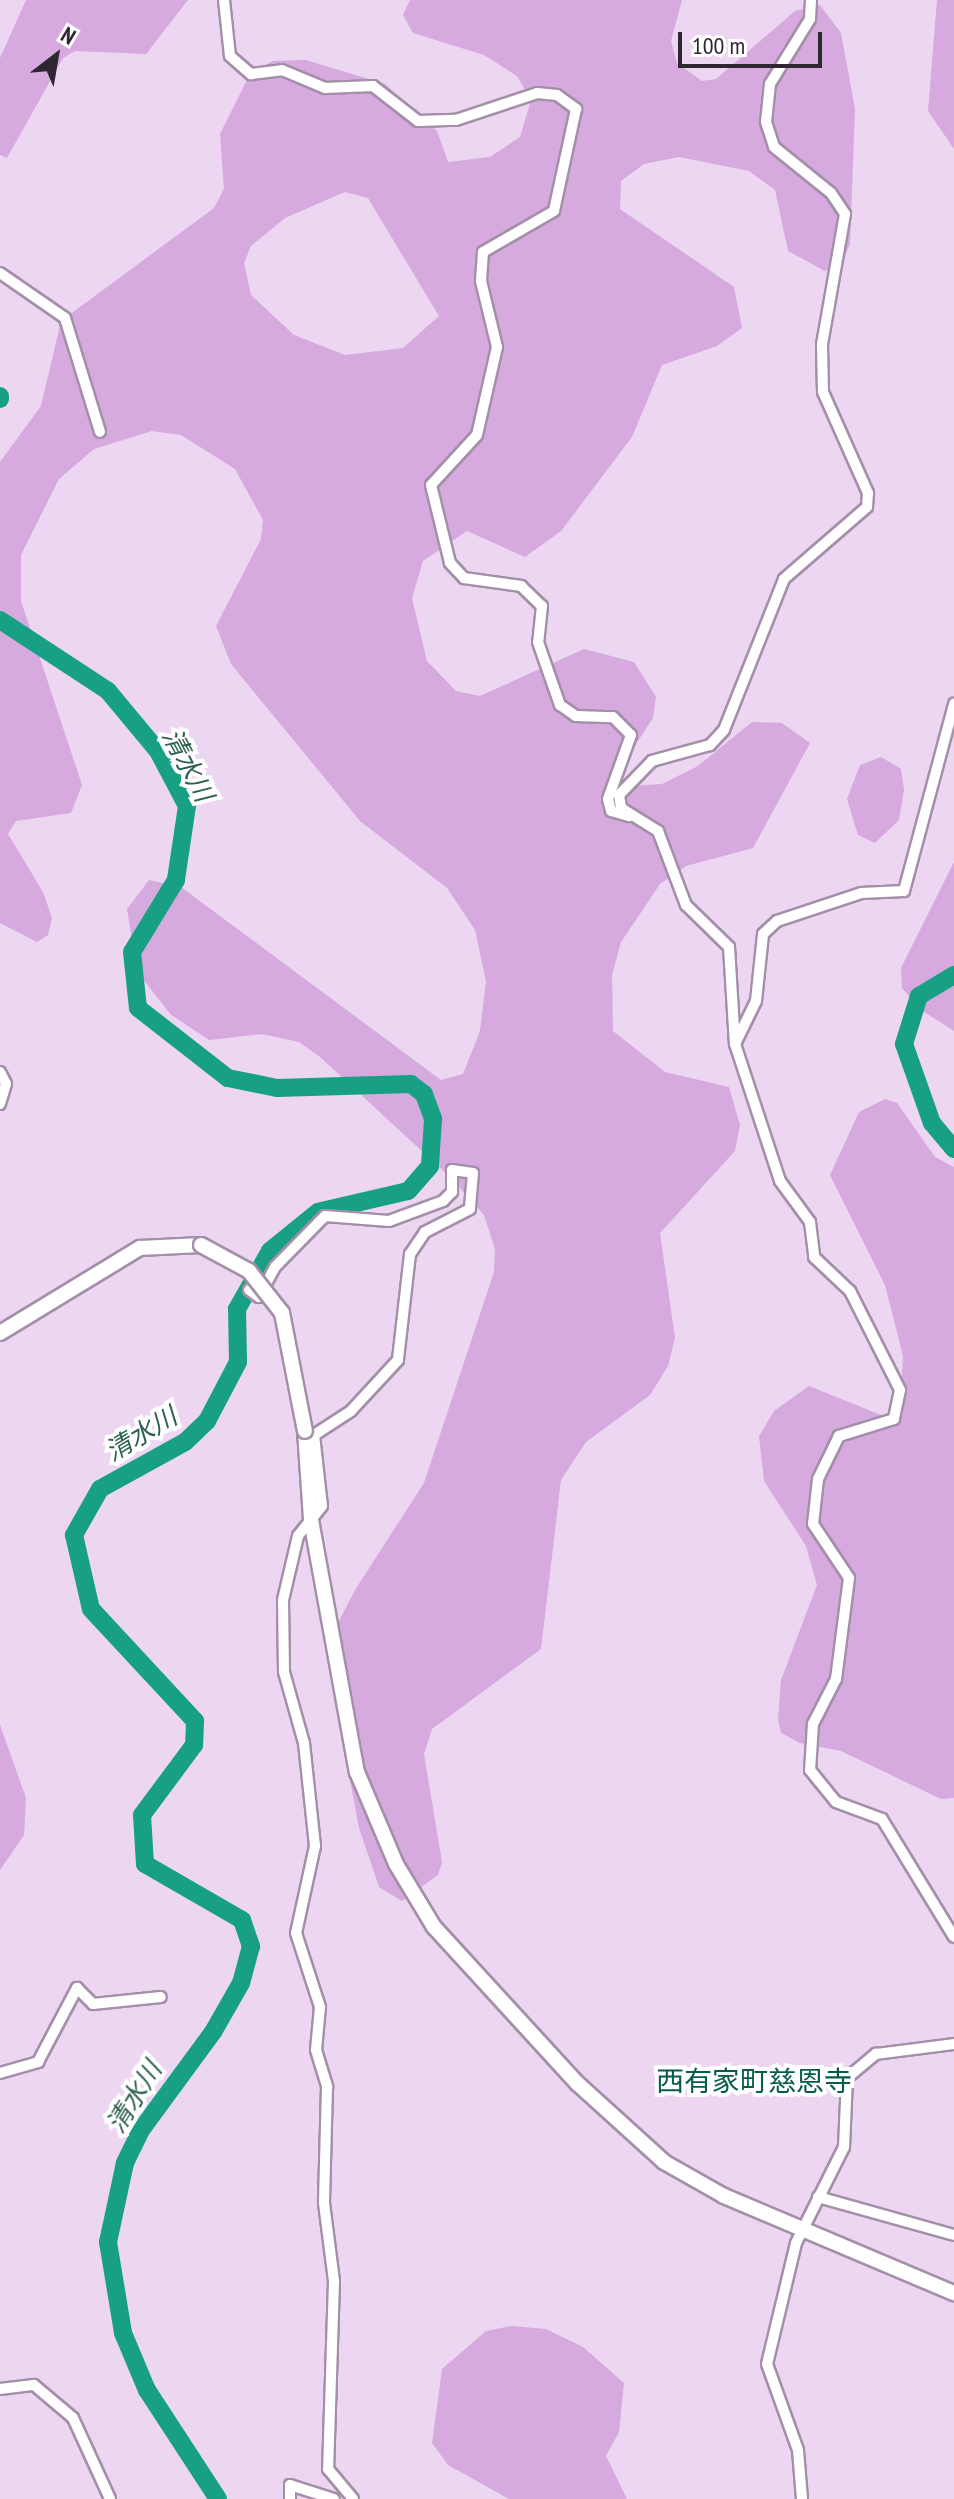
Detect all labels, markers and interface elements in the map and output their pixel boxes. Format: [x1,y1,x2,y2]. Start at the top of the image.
north arrow [16,16,96,96]
scale bar [682,16,826,66]
text: N [56,20,81,50]
text: 100 m [692,30,745,61]
water label: 清水川 [156,723,220,807]
water label: 清水川 [100,1401,182,1467]
water label: 清水川 [100,2056,168,2138]
district label: 西有家町慈恩寺 [656,2064,852,2098]

